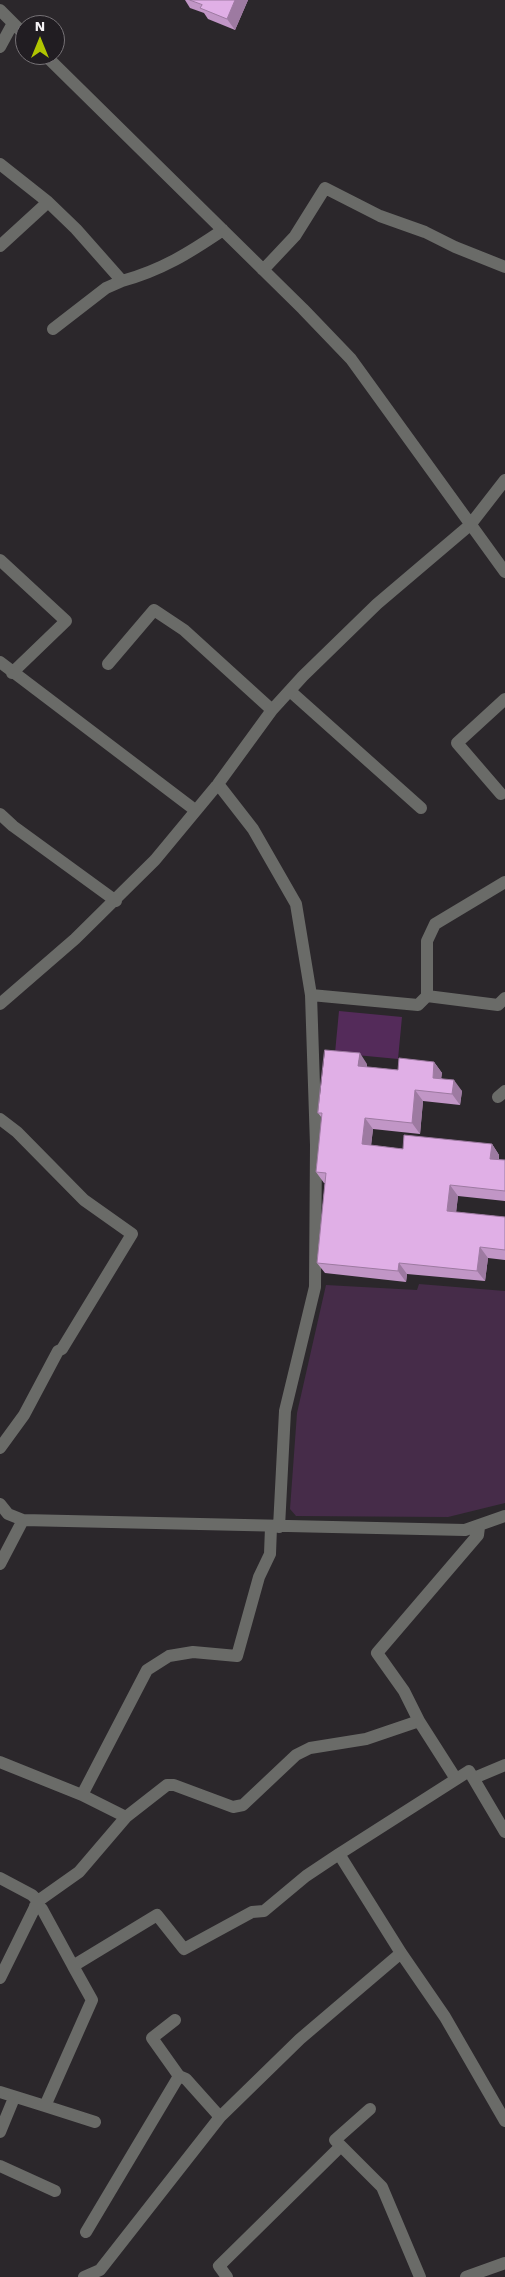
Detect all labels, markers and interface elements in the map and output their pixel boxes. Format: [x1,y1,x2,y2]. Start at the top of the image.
north arrow [15,15,65,65]
text: N [35,18,45,34]

